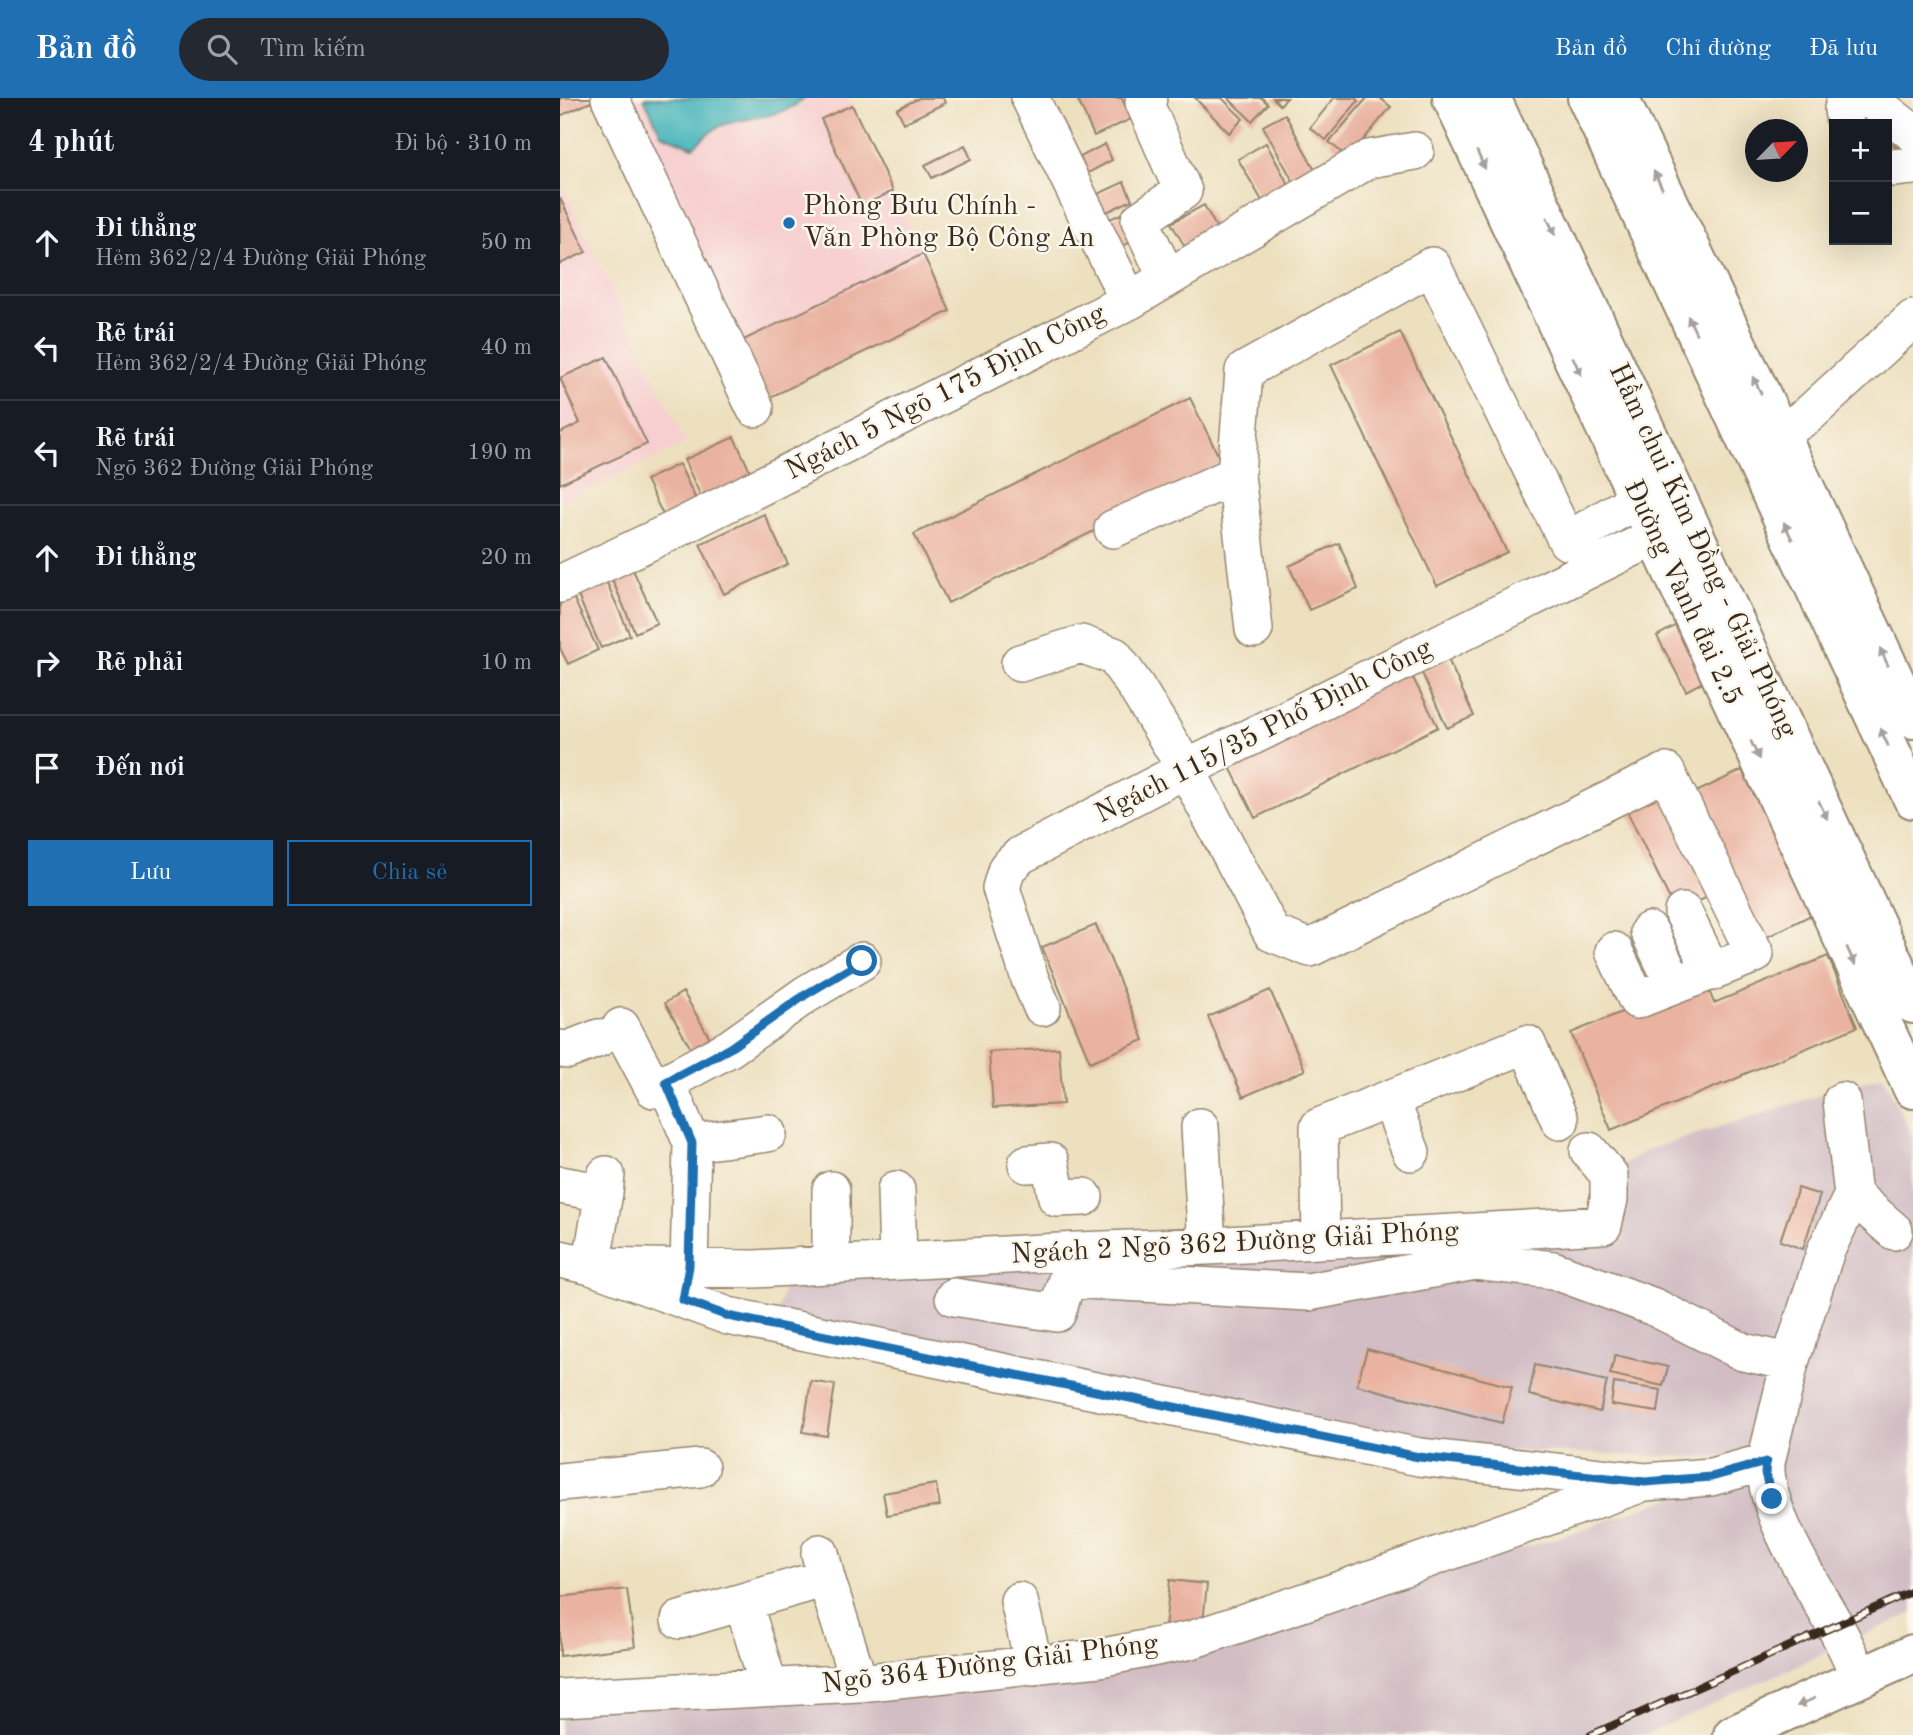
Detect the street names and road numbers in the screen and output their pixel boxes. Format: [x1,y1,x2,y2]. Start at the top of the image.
street label: Ngách 5 Ngõ 175 Định Công [781,300,1111,486]
street label: Hầm chui Kim Đồng - Giải Phóng [1603,358,1804,743]
street label: Đường Vành đai 2.5 [1618,476,1746,710]
street label: Ngách 115/35 Phố Định Công [1091,634,1437,829]
street label: Ngách 2 Ngõ 362 Đường Giải Phóng [1010,1218,1460,1270]
street label: Ngõ 364 Đường Giải Phóng [820,1630,1160,1700]

